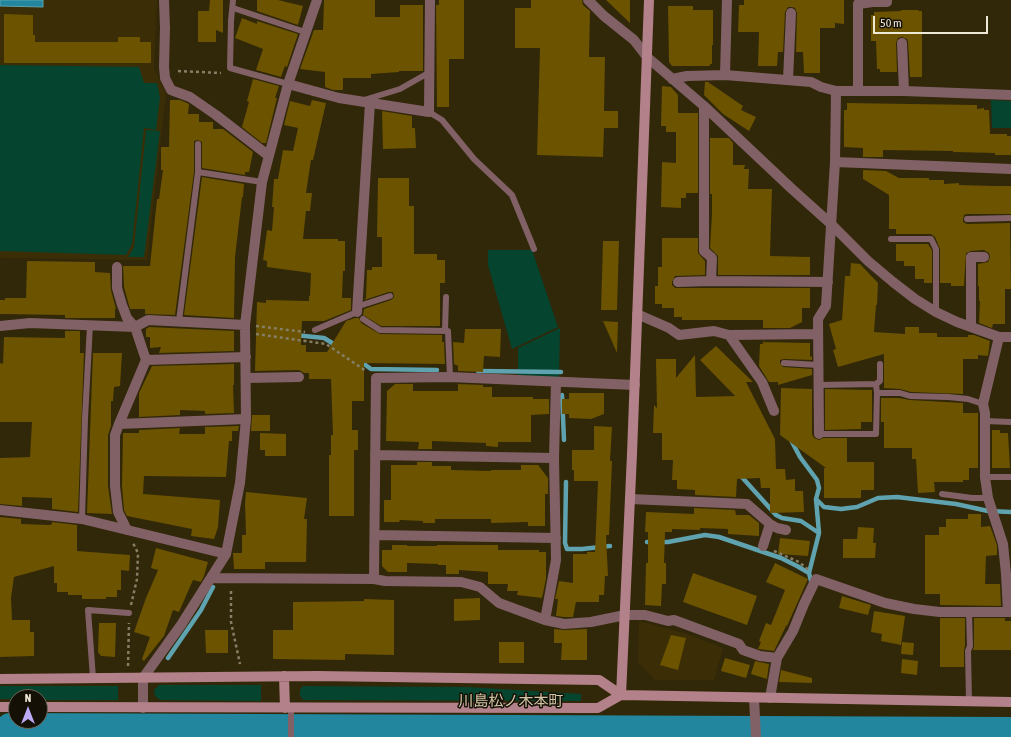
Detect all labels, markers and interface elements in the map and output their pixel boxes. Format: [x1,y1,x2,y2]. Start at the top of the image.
scale bar [875,8,990,34]
text: 50 m [880,16,902,30]
north arrow [8,689,48,729]
text: N [25,692,31,704]
district label: 川島松ノ木本町 [459,692,563,710]

